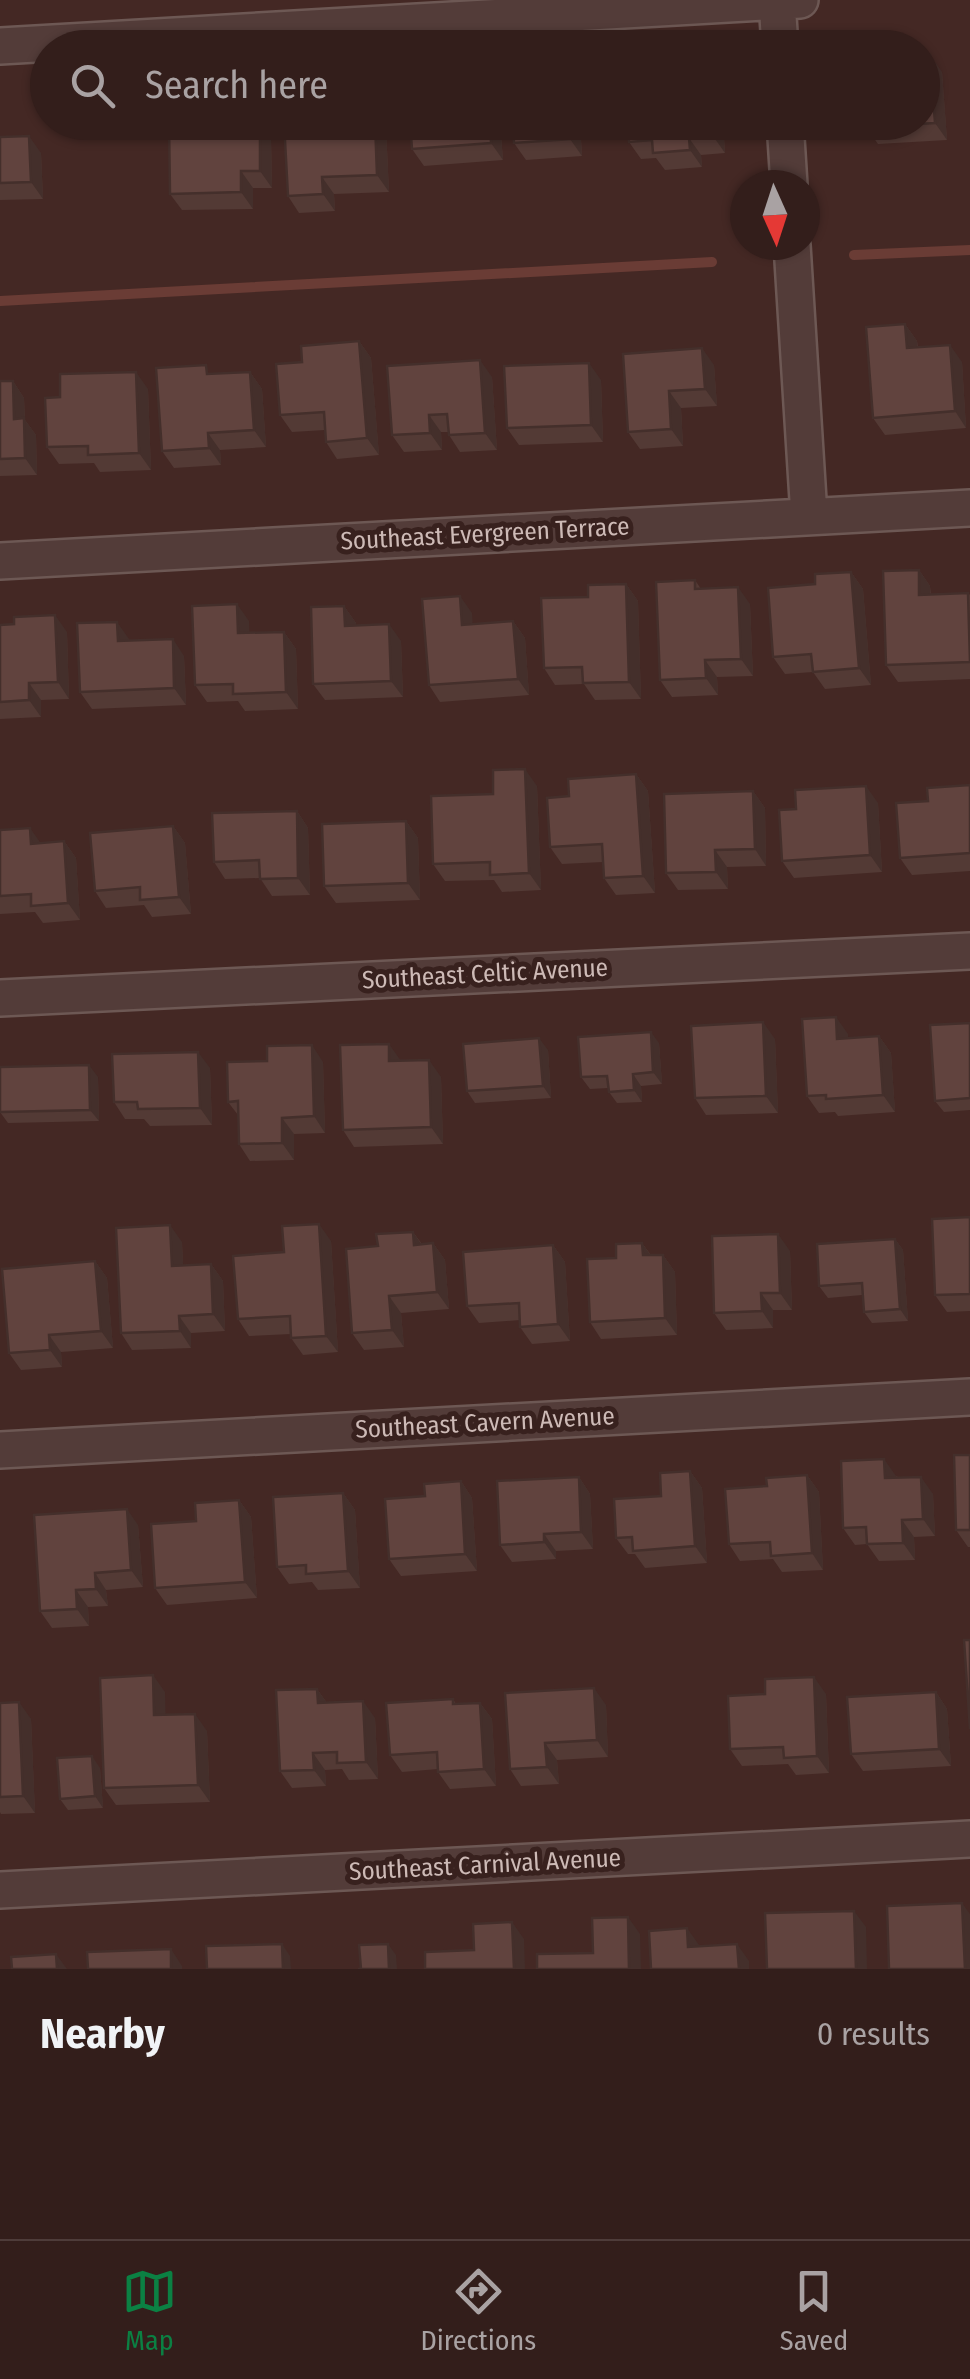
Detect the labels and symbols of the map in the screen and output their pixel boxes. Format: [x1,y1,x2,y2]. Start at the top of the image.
north arrow [730,170,820,260]
street label: Southeast Evergreen Terrace [340,511,630,557]
street label: Southeast Celtic Avenue [361,953,609,995]
street label: Southeast Cavern Avenue [355,1401,615,1445]
street label: Southeast Carnival Avenue [348,1843,622,1887]

